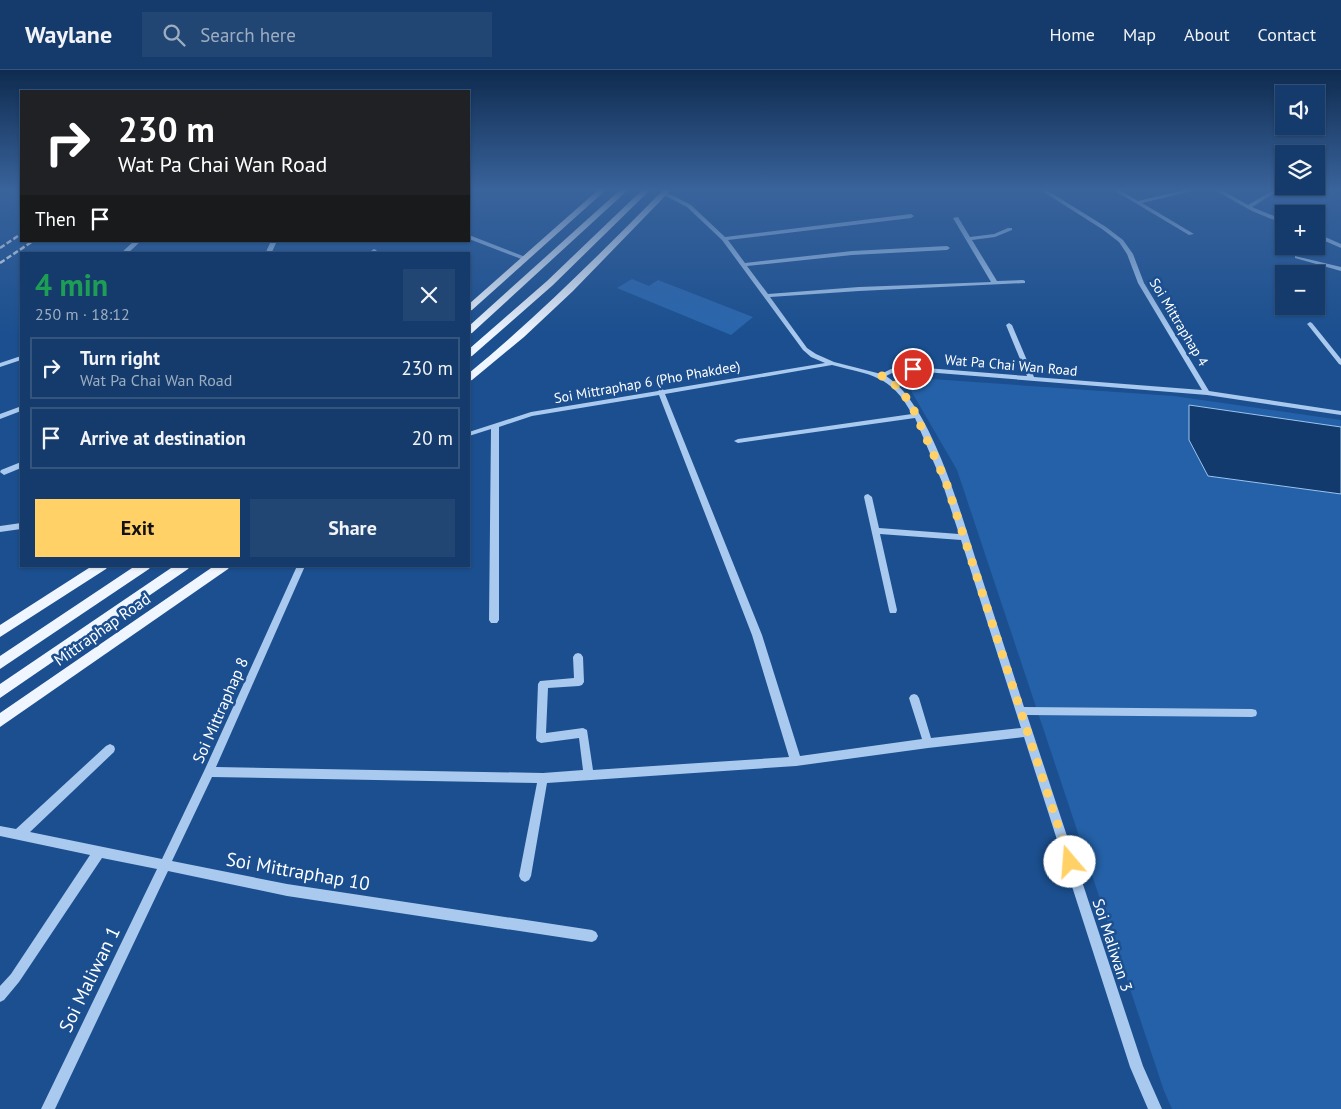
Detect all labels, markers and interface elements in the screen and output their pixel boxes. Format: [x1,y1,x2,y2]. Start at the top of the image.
search box [142,12,492,57]
text: Waylane [25,19,112,50]
icon: search [160,21,188,49]
text: Search here [200,23,296,47]
text: Home [1049,23,1095,46]
text: Map [1123,23,1156,46]
text: About [1184,23,1230,46]
text: Contact [1258,23,1316,46]
map controls [1275,85,1325,315]
button: sound [1275,85,1325,135]
text: 230 m [118,106,215,152]
icon: right [35,110,100,175]
button: layers [1275,145,1325,195]
text: Wat Pa Chai Wan Road [118,150,327,178]
icon: arrive [86,205,114,233]
button: + [1275,205,1325,255]
text: Then [35,207,76,231]
text: 4 min [35,265,108,304]
button: − [1275,265,1325,315]
button: close [403,269,455,321]
street label: Soi Mittraphap 4 [1146,275,1213,370]
text: 250 m · 18:12 [35,304,130,324]
text: Turn right [80,346,160,370]
pin [892,348,934,390]
street label: Wat Pa Chai Wan Road [944,350,1078,380]
icon: right [37,354,65,382]
icon: arrive [899,355,927,383]
text: 230 m [401,356,453,380]
street label: Soi Mittraphap 6 (Pho Phakdee) [553,357,742,407]
text: Wat Pa Chai Wan Road [80,370,232,390]
icon: arrive [37,424,65,452]
text: Arrive at destination [80,426,246,450]
text: 20 m [412,426,453,450]
button: Exit [35,499,240,557]
button: Share [250,499,455,557]
street label: Mittraphap Road [50,588,154,670]
street label: Soi Mittraphap 8 [188,654,252,766]
position arrow [1043,835,1095,887]
street label: Soi Mittraphap 10 [224,847,372,895]
street label: Soi Maliwan 3 [1089,896,1137,994]
street label: Soi Maliwan 1 [53,922,125,1036]

